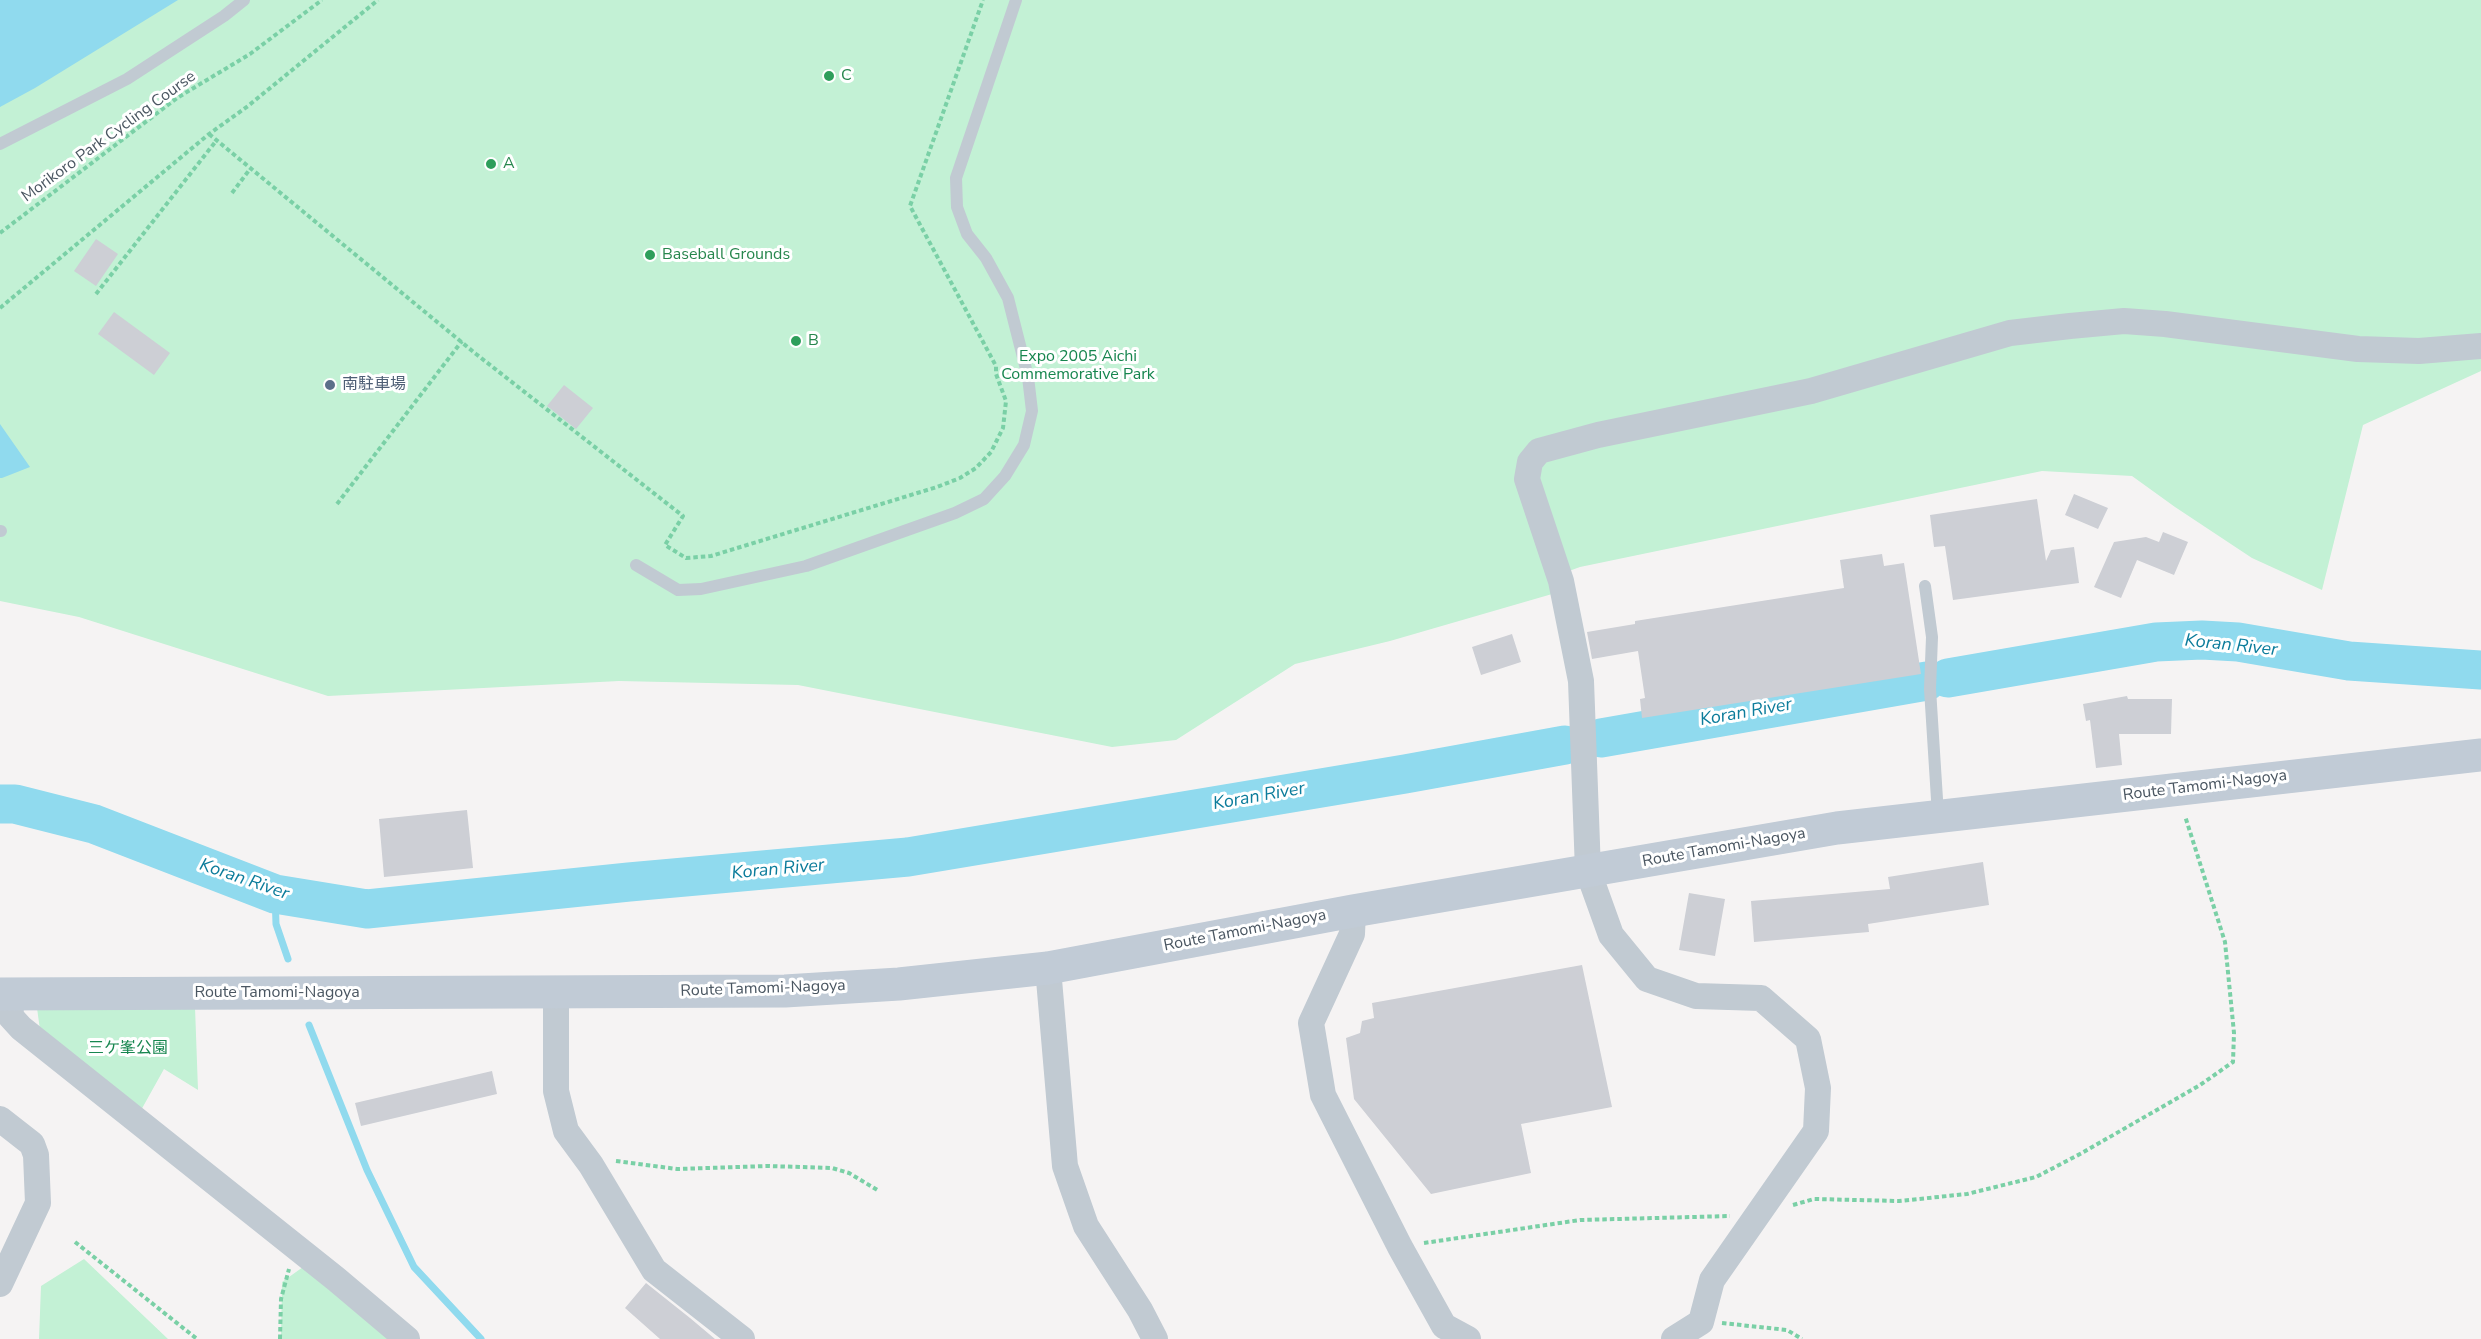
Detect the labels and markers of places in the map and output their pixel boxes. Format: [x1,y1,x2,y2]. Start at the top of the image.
place label: C [841,66,852,86]
marker: C [822,69,836,83]
place label: A [503,154,515,174]
marker: A [484,157,498,171]
place label: Baseball Grounds [662,245,790,265]
marker: Baseball Grounds [643,248,657,262]
place label: B [808,331,819,351]
marker: B [789,334,803,348]
place label: 南駐車場 [342,375,406,395]
marker: 南駐車場 [323,378,337,392]

